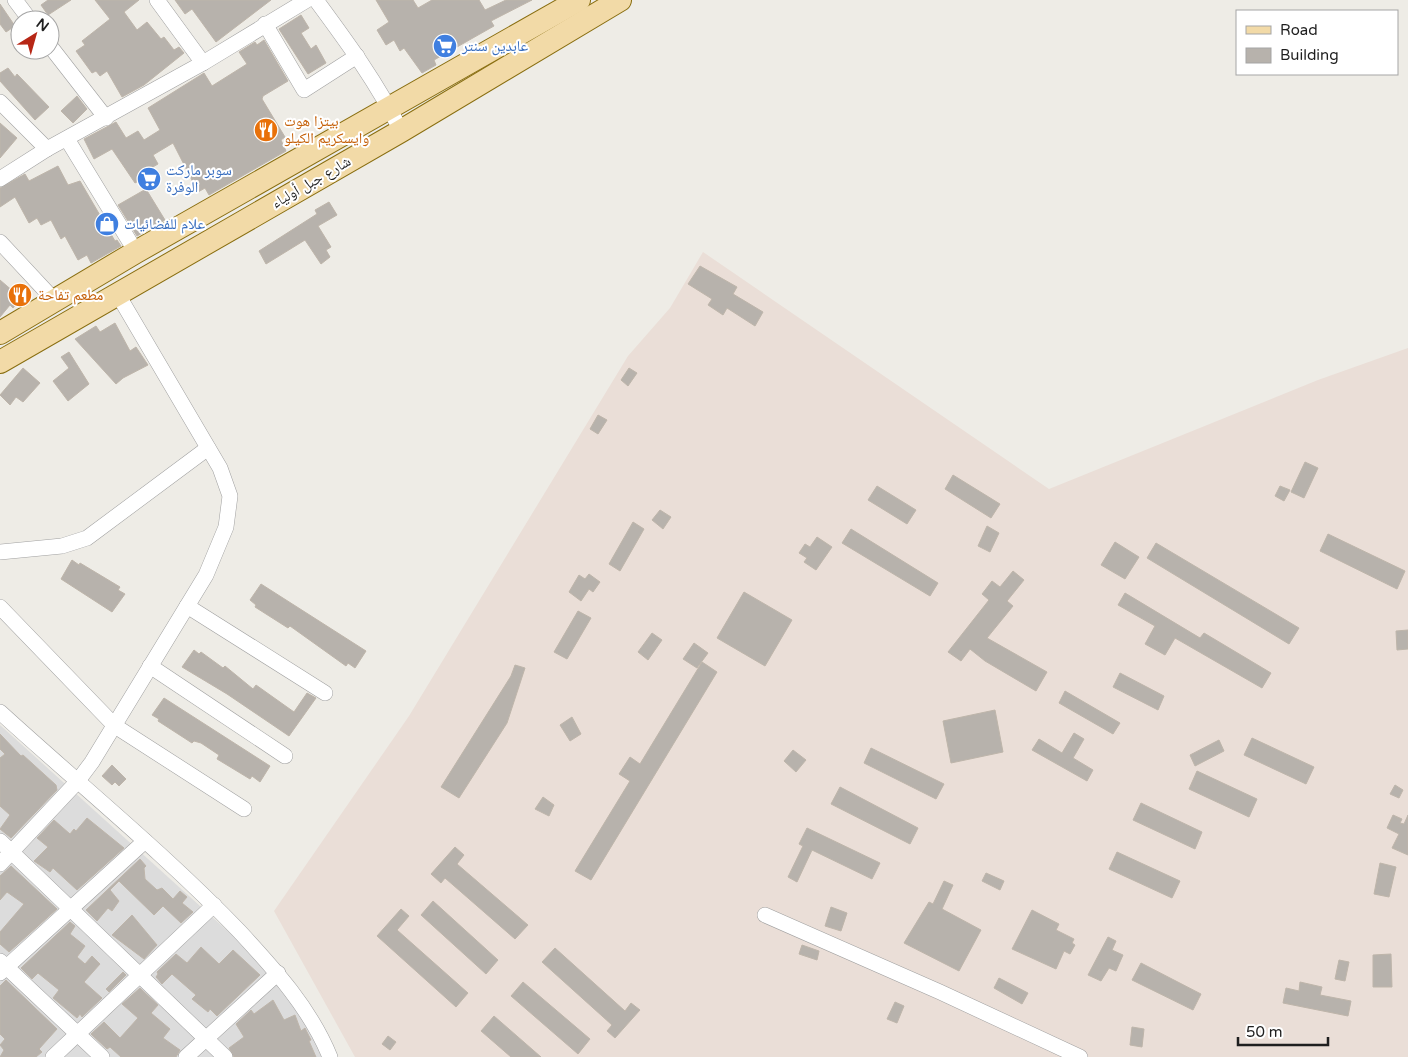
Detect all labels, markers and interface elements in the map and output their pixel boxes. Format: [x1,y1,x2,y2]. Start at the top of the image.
north arrow [10,10,60,60]
legend [1236,10,1398,75]
text: N [33,15,52,35]
text: Road [1280,21,1318,39]
supermarket icon: عابدين سنتر [432,33,458,59]
place label: عابدين سنتر [461,37,529,56]
text: Building [1280,46,1339,64]
place label: بيتزا هوت وايسكريم الكيلو [284,112,369,148]
restaurant icon: بيتزا هوت وايسكريم الكيلو [253,117,279,143]
street label: شارع جبل أولياء [268,152,354,213]
place label: سوبر ماركت الوفرة [166,161,232,196]
supermarket icon: سوبر ماركت الوفرة [136,166,162,192]
shop icon: علام للفضائيات [94,211,120,237]
place label: علام للفضائيات [124,215,205,234]
restaurant icon: مطعم تفاحة [7,282,33,308]
place label: مطعم تفاحة [38,286,104,305]
scale bar [1238,1014,1328,1046]
text: 50 m [1246,1023,1283,1041]

